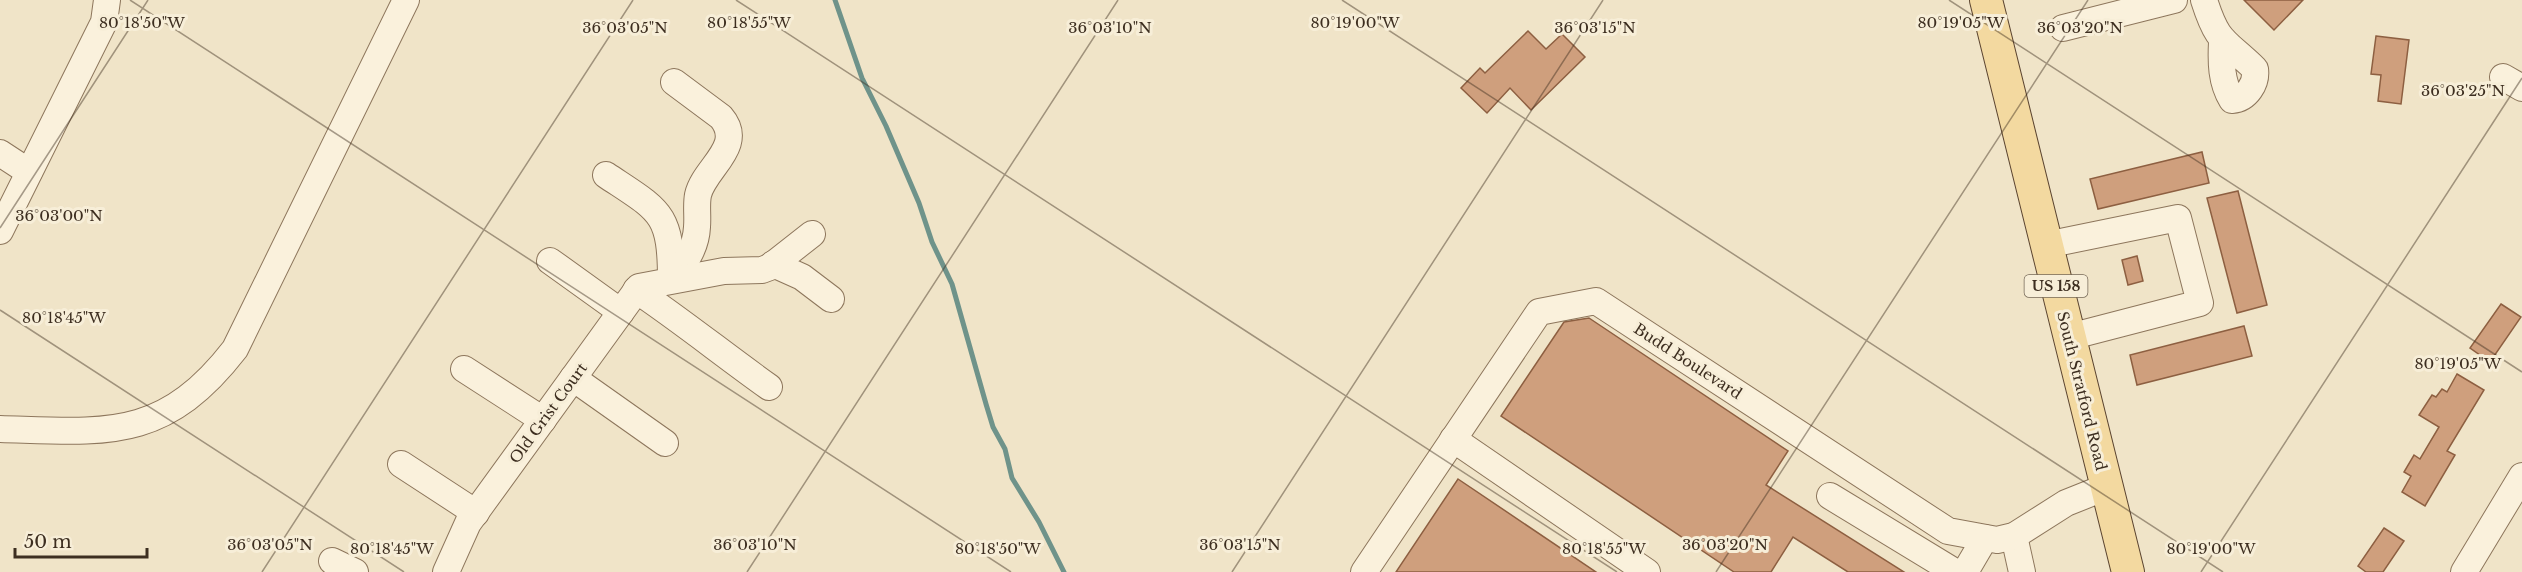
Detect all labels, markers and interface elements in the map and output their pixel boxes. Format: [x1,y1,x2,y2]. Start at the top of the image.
text: 80°18'50"W [99,13,185,32]
text: 80°18'55"W [707,13,791,32]
text: 80°19'00"W [1310,13,1400,32]
text: 80°19'05"W [1918,13,2005,32]
text: 36°03'05"N [582,18,668,37]
text: 36°03'10"N [1068,18,1152,37]
text: 36°03'15"N [1554,18,1636,37]
text: 36°03'20"N [2037,18,2123,37]
text: 36°03'25"N [2421,81,2505,100]
text: 36°03'00"N [15,206,103,225]
road number: US 158 [2024,275,2088,297]
text: 80°18'45"W [22,308,106,327]
street label: South Stratford Road [2053,309,2111,473]
street label: Budd Boulevard [1630,319,1746,403]
text: 80°19'05"W [2415,354,2502,373]
street label: Old Grist Court [505,359,591,467]
scale bar [15,521,147,559]
text: 50 m [24,531,72,553]
text: 36°03'05"N [227,535,313,554]
text: 36°03'10"N [713,535,797,554]
text: 36°03'15"N [1199,535,1281,554]
text: 36°03'20"N [1682,535,1768,554]
text: 80°18'45"W [350,539,434,558]
text: 80°18'50"W [955,539,1041,558]
text: 80°18'55"W [1562,539,1646,558]
text: 80°19'00"W [2166,539,2256,558]

